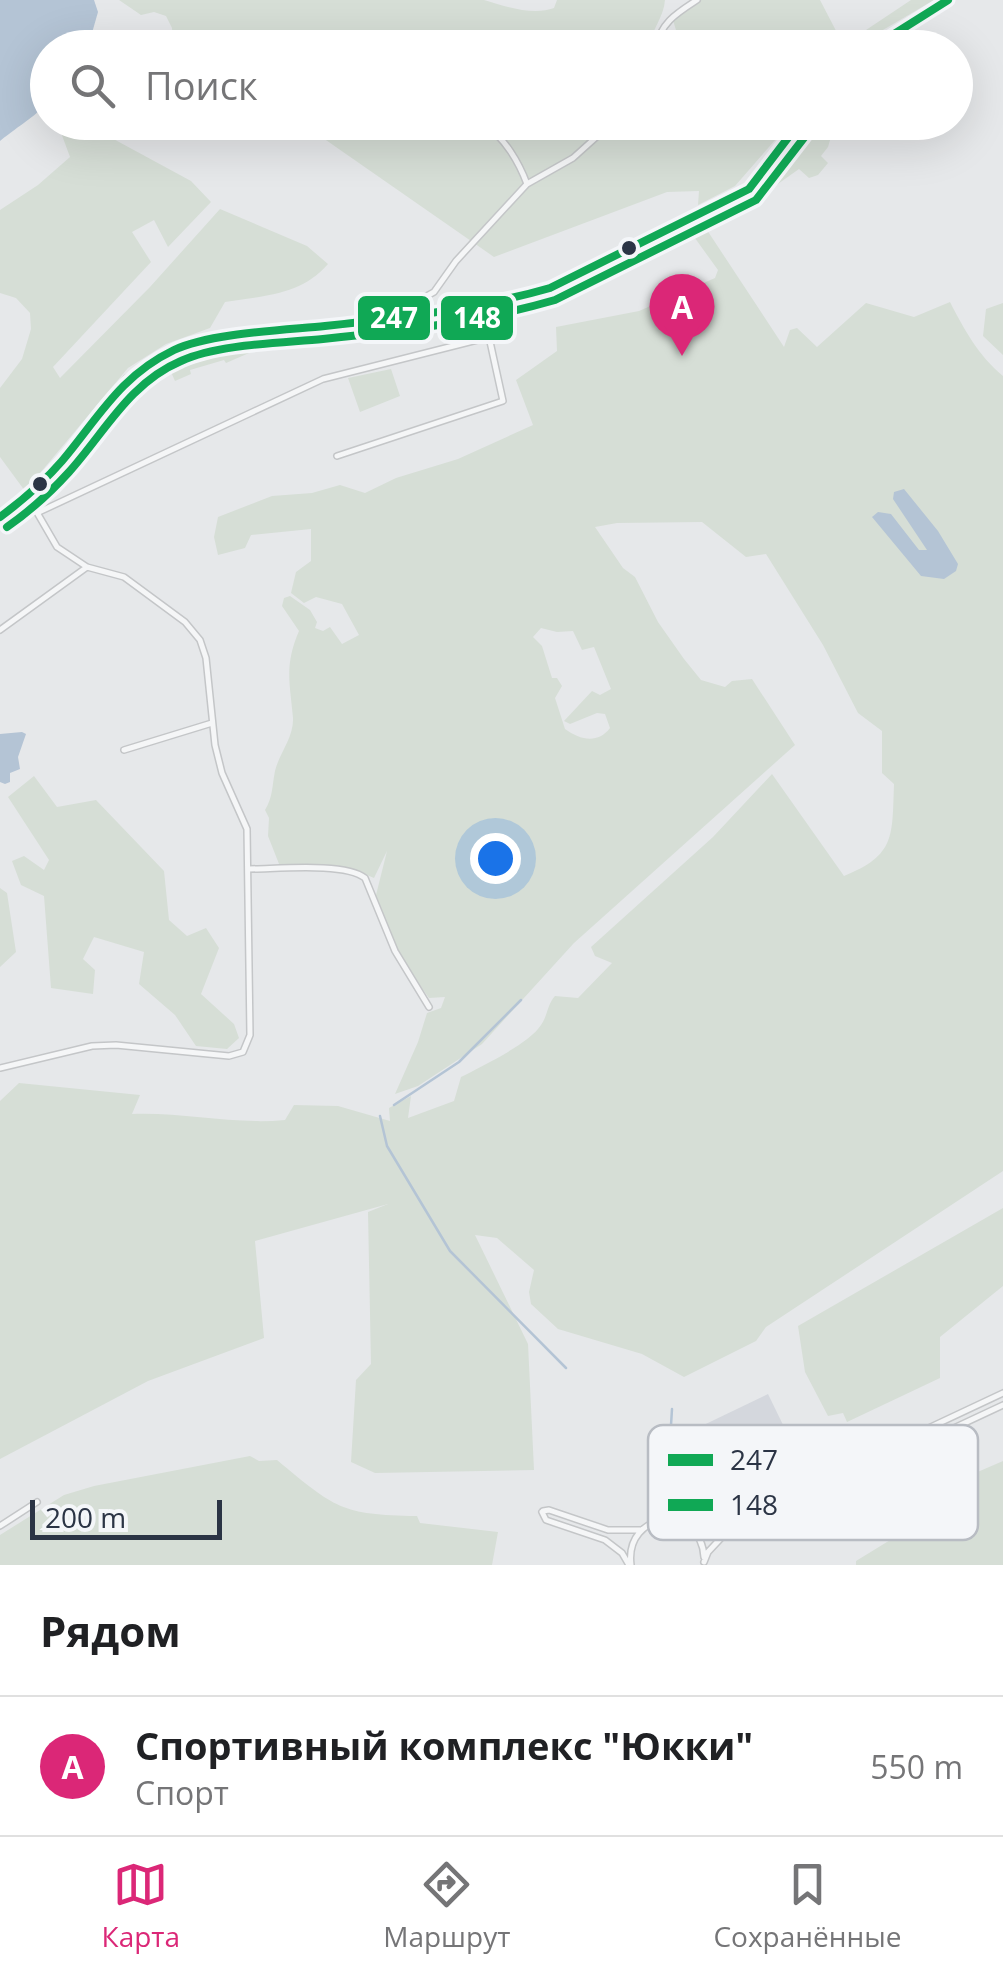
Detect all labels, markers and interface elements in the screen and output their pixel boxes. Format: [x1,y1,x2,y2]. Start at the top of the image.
search box [30,30,973,140]
icon: search [65,58,120,113]
text: Поиск [145,59,258,111]
unlabelled marker [619,238,639,258]
pin: A [650,274,714,356]
line badge: 247 [356,294,432,342]
line badge: 148 [439,294,515,342]
text: 247 [370,298,418,336]
text: 148 [453,298,501,336]
unlabelled marker [30,474,50,494]
your location [470,833,521,884]
legend [648,1425,978,1540]
text: 247 [730,1440,778,1478]
text: 148 [730,1485,778,1523]
scale bar [30,1495,222,1540]
text: 200 m [45,1498,126,1536]
text: Рядом [40,1602,181,1659]
text: Спортивный комплекс "Юкки" [135,1719,753,1771]
text: A [61,1745,84,1788]
text: 550 m [870,1745,963,1788]
text: Спорт [135,1771,229,1814]
tab: Карта [102,1857,180,1955]
tab: Маршрут [383,1857,510,1955]
tab: Сохранённые [713,1857,901,1955]

